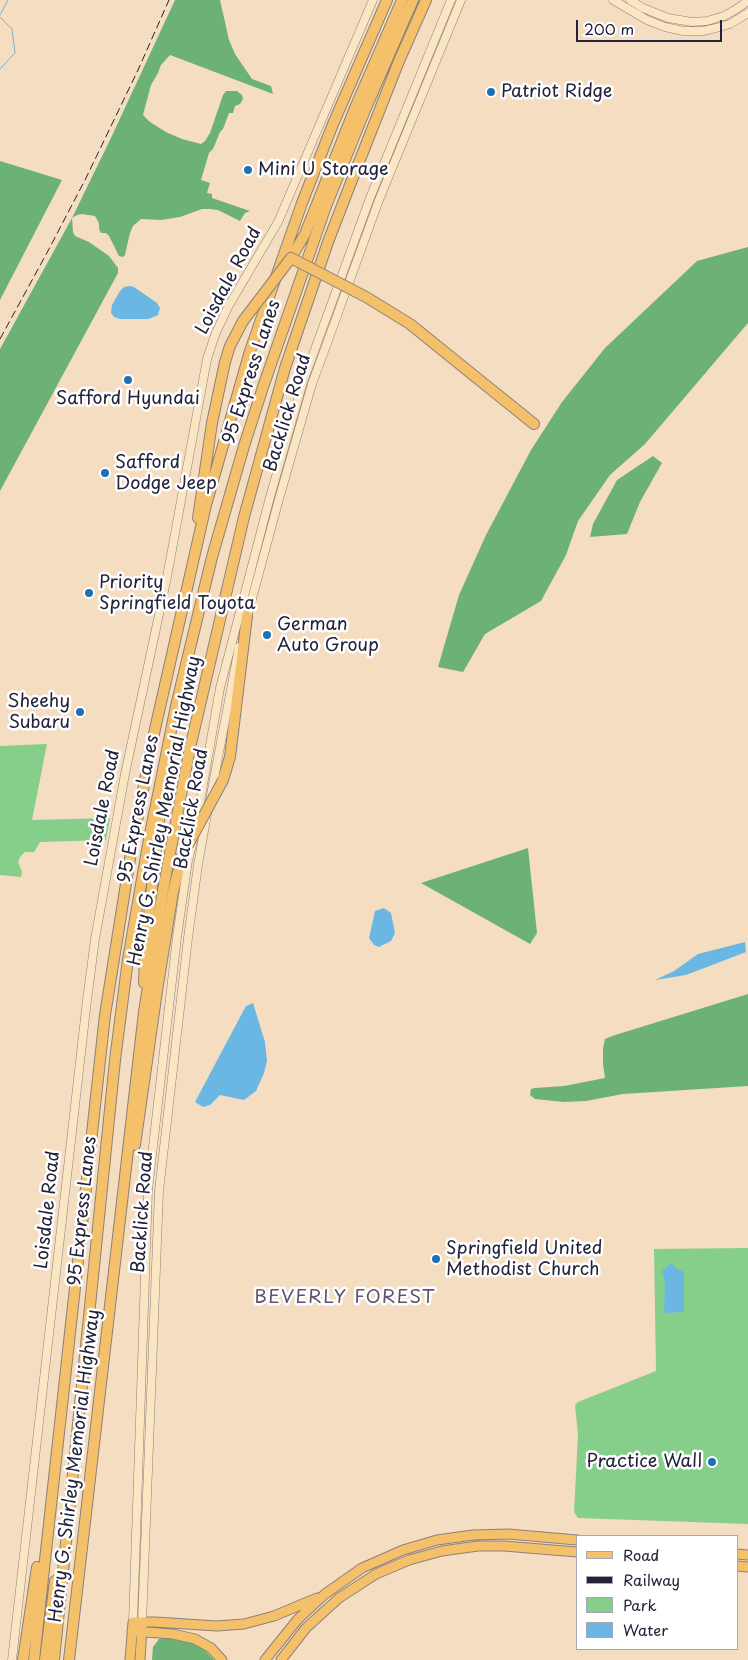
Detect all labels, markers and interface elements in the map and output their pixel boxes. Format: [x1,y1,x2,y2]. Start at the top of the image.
scale bar [578,10,724,42]
text: 200 m [584,17,634,40]
place label: Patriot Ridge [501,81,612,103]
marker: Patriot Ridge [485,86,497,98]
place label: Mini U Storage [258,159,389,181]
marker: Mini U Storage [242,164,254,176]
street label: Loisdale Road [192,224,266,338]
street label: 95 Express Lanes [219,297,285,447]
street label: Backlick Road [260,351,316,475]
marker: Safford Hyundai [122,374,134,386]
place label: Safford Hyundai [56,388,200,410]
place label: Safford Dodge Jeep [115,452,217,494]
marker: Safford Dodge Jeep [99,467,111,479]
place label: Priority Springfield Toyota [99,572,255,614]
marker: Priority Springfield Toyota [83,587,95,599]
place label: German Auto Group [277,614,379,656]
marker: German Auto Group [261,629,273,641]
street label: Henry G. Shirley Memorial Highway [124,654,206,968]
place label: Sheehy Subaru [7,691,70,734]
marker: Sheehy Subaru [74,706,86,718]
street label: 95 Express Lanes [114,733,164,885]
street label: Backlick Road [171,747,213,871]
street label: Loisdale Road [81,748,125,868]
street label: 95 Express Lanes [64,1135,102,1287]
street label: Loisdale Road [31,1150,65,1270]
street label: Backlick Road [128,1150,158,1274]
place label: Springfield United Methodist Church [446,1238,602,1280]
marker: Springfield United Methodist Church [430,1253,442,1265]
district label: BEVERLY FOREST [253,1287,437,1309]
street label: Henry G. Shirley Memorial Highway [45,1308,105,1624]
place label: Practice Wall [586,1451,702,1473]
marker: Practice Wall [706,1456,718,1468]
legend [576,1535,738,1650]
text: Road [623,1543,659,1566]
text: Railway [623,1568,680,1591]
text: Park [623,1593,657,1616]
text: Water [623,1618,668,1641]

